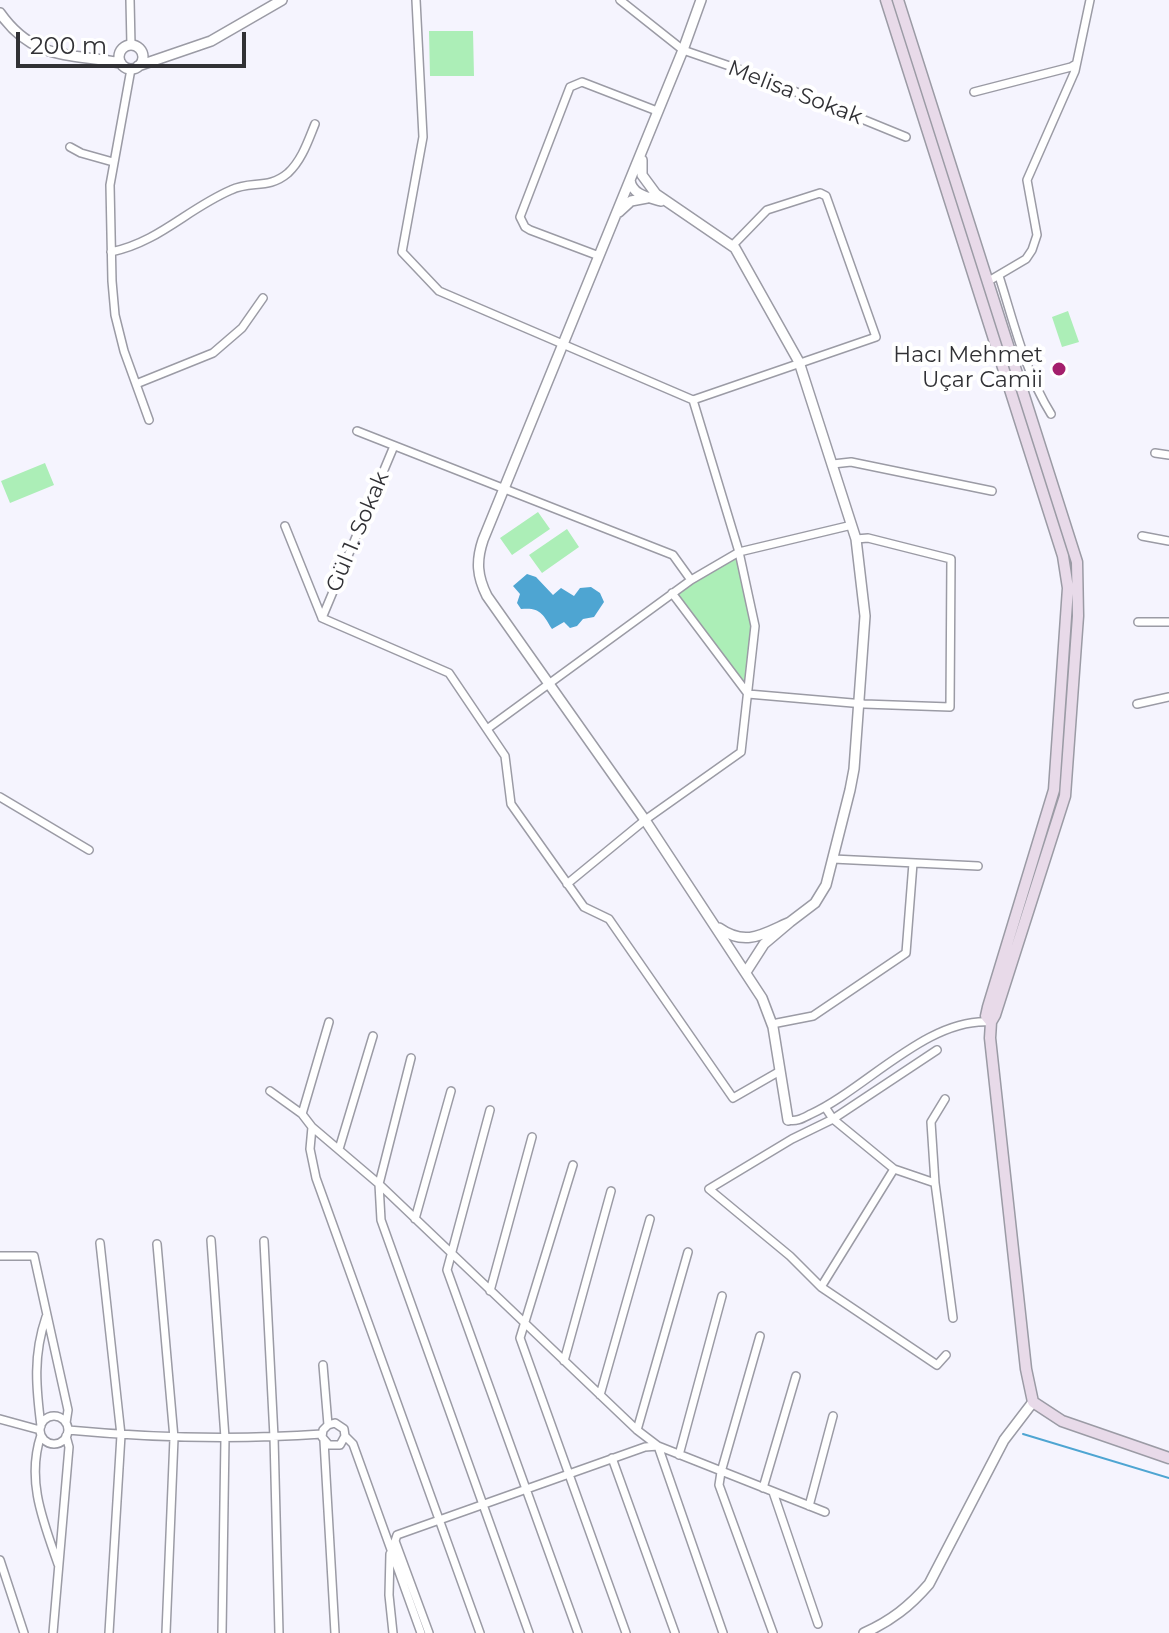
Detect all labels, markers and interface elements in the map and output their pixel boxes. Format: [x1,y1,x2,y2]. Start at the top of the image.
scale bar [20,16,250,66]
text: 200 m [30,31,107,60]
street label: Melisa Sokak [724,55,866,131]
place label: Hacı Mehmet Uçar Camii [893,343,1043,394]
marker: Hacı Mehmet Uçar Camii [1050,360,1068,378]
street label: Gül 1. Sokak [321,468,395,596]

